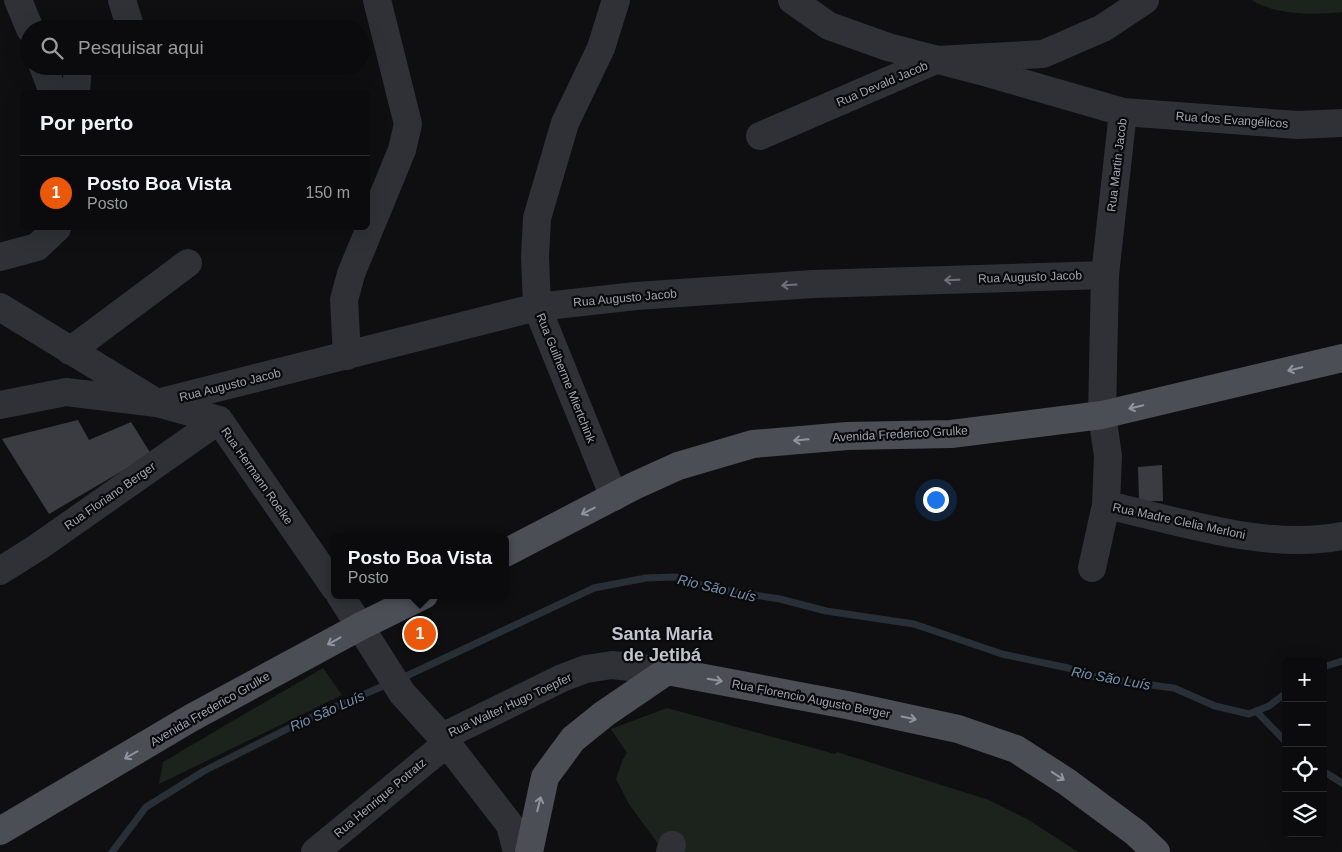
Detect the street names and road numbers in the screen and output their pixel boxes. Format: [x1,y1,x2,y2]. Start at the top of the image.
street label: Rua Devald Jacob [834,58,930,110]
street label: Rua dos Evangélicos [1175,109,1289,131]
street label: Rua Martin Jacob [1104,117,1130,213]
street label: Rua Augusto Jacob [978,268,1083,286]
street label: Rua Augusto Jacob [573,286,678,310]
street label: Rua Guilherme Miertchink [534,311,599,446]
street label: Rua Augusto Jacob [178,366,282,404]
street label: Avenida Frederico Grulke [832,423,969,445]
street label: Rua Hermann Roelke [218,425,296,528]
street label: Rua Floriano Berger [62,459,158,533]
street label: Rua Madre Clelia Merloni [1111,500,1247,542]
street label: Avenida Frederico Grulke [148,669,273,749]
street label: Rua Walter Hugo Toepfer [446,670,574,740]
street label: Rua Florencio Augusto Berger [731,677,891,721]
street label: Rua Henrique Potratz [331,756,429,840]

